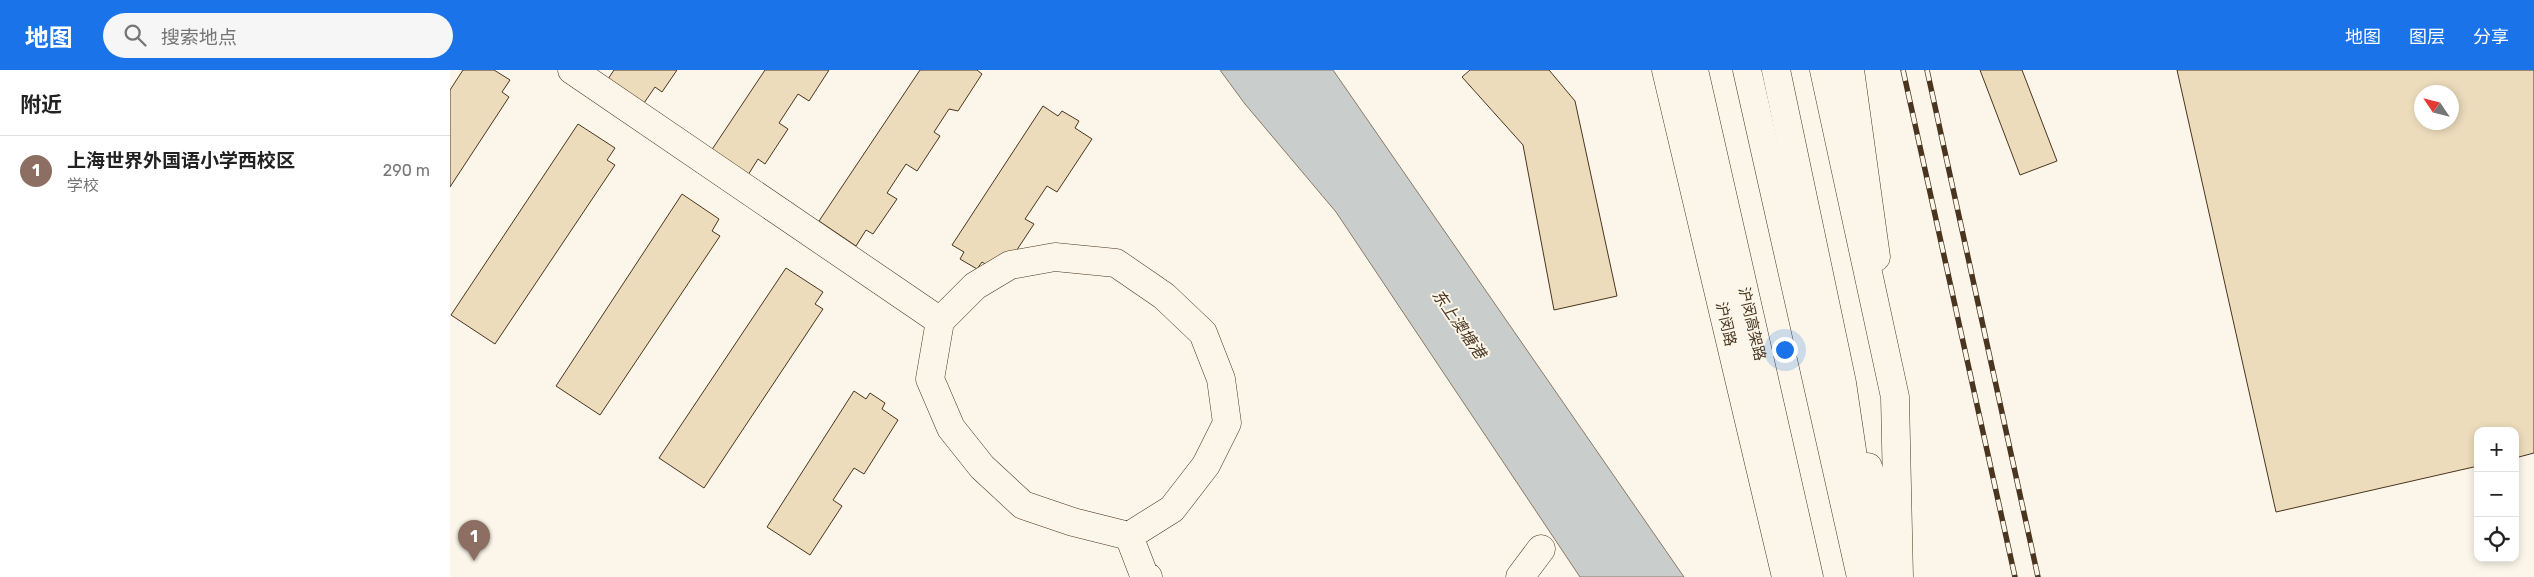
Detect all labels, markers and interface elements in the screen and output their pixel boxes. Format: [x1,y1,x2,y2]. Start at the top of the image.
search box [103,13,453,58]
icon: search [121,21,149,49]
text: 地图 [25,24,73,52]
text: 搜索地点 [161,26,237,49]
text: 地图 [2345,26,2381,48]
text: 图层 [2409,26,2445,48]
text: 分享 [2473,26,2509,48]
north arrow [2414,85,2459,130]
text: 附近 [20,92,62,117]
text: 上海世界外国语小学西校区 [67,149,295,172]
text: 1 [32,161,40,180]
text: 290 m [383,161,430,180]
text: 学校 [67,176,99,195]
street label: 沪闵高架路 [1735,285,1769,363]
water label: 东上澳塘港 [1428,286,1491,364]
street label: 沪闵路 [1712,300,1740,348]
your location [1772,337,1798,363]
map controls [2474,427,2519,562]
button: + [2474,427,2519,472]
button: − [2474,472,2519,517]
button: locate [2474,517,2519,562]
pin: 1 [458,520,490,561]

